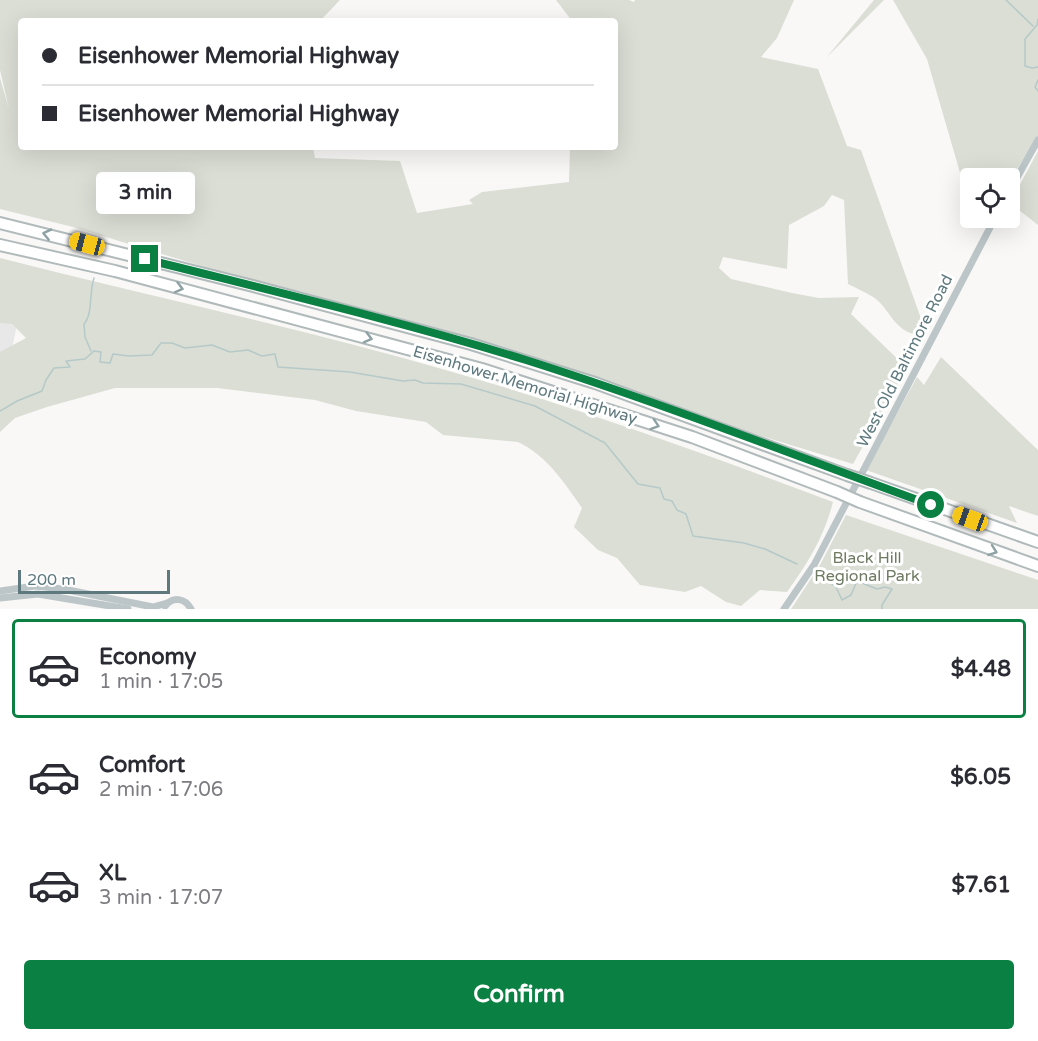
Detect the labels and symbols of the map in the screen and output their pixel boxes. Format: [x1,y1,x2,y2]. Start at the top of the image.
callout: 3 min [96,172,195,214]
one-way arrow [42,229,52,242]
car [67,231,107,257]
route end [131,245,158,272]
street label: West Old Baltimore Road [853,271,957,451]
one-way arrow [174,280,184,293]
one-way arrow [363,331,373,344]
street label: Eisenhower Memorial Highway [410,341,640,429]
one-way arrow [649,418,660,430]
route start [917,491,944,518]
car [950,504,990,534]
one-way arrow [987,544,998,557]
park label: Black Hill Regional Park [814,548,920,586]
scale bar [18,567,170,594]

